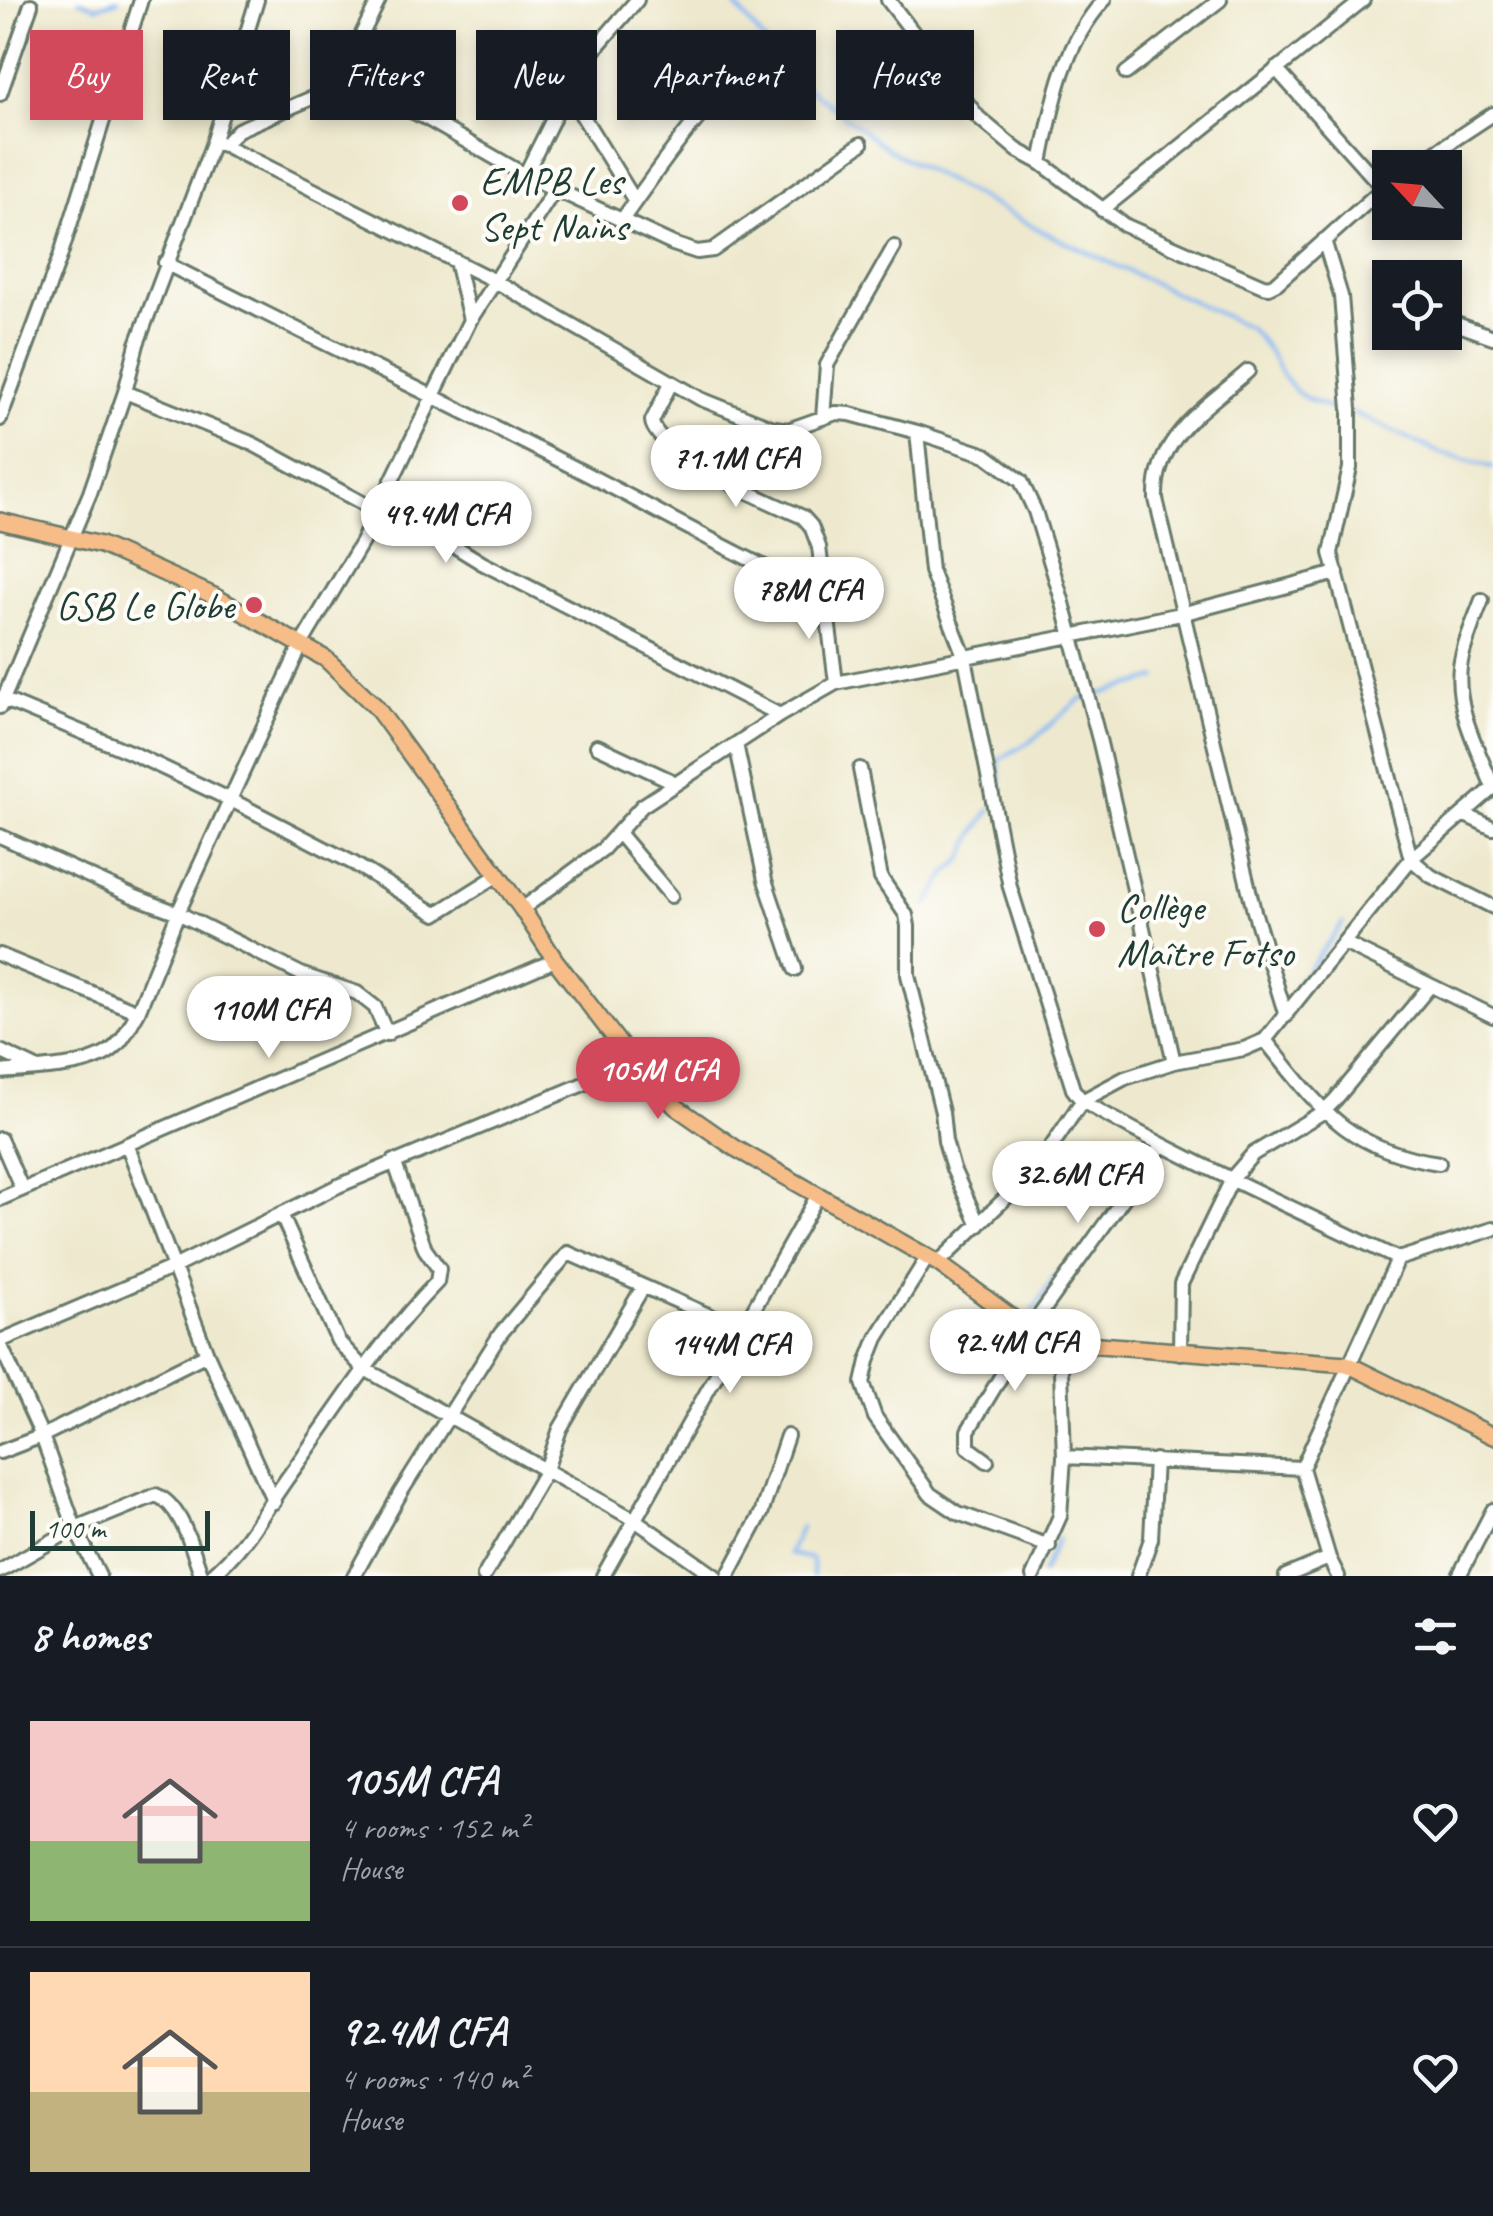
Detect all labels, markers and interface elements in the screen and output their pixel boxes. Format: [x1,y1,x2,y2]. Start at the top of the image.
chip: Buy [30,30,143,120]
chip: Rent [163,30,290,120]
chip: Filters [310,30,456,120]
chip: New [476,30,597,120]
chip: Apartment [617,30,816,120]
chip: House [836,30,974,120]
north arrow [1372,150,1462,240]
map controls [1372,150,1462,350]
place label: EMPB Les Sept Nains [480,156,631,252]
marker: EMPB Les Sept Nains [449,192,471,214]
button: locate [1372,260,1462,350]
pin: 71.1M CFA [622,425,850,510]
text: 71.1M CFA [673,437,799,478]
pin: 49.4M CFA [332,481,560,566]
text: 49.4M CFA [383,493,509,534]
pin: 78M CFA [717,557,901,642]
text: 78M CFA [756,569,862,610]
place label: GSB Le Globe [56,581,237,631]
marker: GSB Le Globe [243,594,265,616]
place label: Collège Maître Fotso [1117,882,1295,978]
marker: Collège Maître Fotso [1086,918,1108,940]
pin: 110M CFA [166,976,372,1061]
text: 110M CFA [209,988,329,1029]
pin: 105M CFA [555,1037,761,1122]
text: 105M CFA [598,1049,718,1090]
pin: 32.6M CFA [964,1141,1192,1226]
text: 32.6M CFA [1014,1153,1142,1194]
pin: 92.4M CFA [901,1309,1129,1394]
pin: 144M CFA [627,1311,833,1396]
text: 92.4M CFA [952,1321,1078,1362]
text: 144M CFA [670,1323,790,1364]
scale bar [30,1506,210,1550]
text: 100 m [45,1511,105,1546]
icon: filters [1408,1609,1463,1664]
text: 8 homes [30,1610,149,1663]
text: 105M CFA [340,1754,498,1807]
icon: home [110,1761,230,1881]
icon: heart [1408,1794,1463,1849]
text: 4 rooms · 152 m² [340,1807,527,1848]
text: House [340,1848,402,1889]
text: 92.4M CFA [340,2005,506,2058]
icon: home [110,2012,230,2132]
icon: heart [1408,2045,1463,2100]
text: 4 rooms · 140 m² [340,2058,527,2099]
text: House [340,2099,402,2140]

